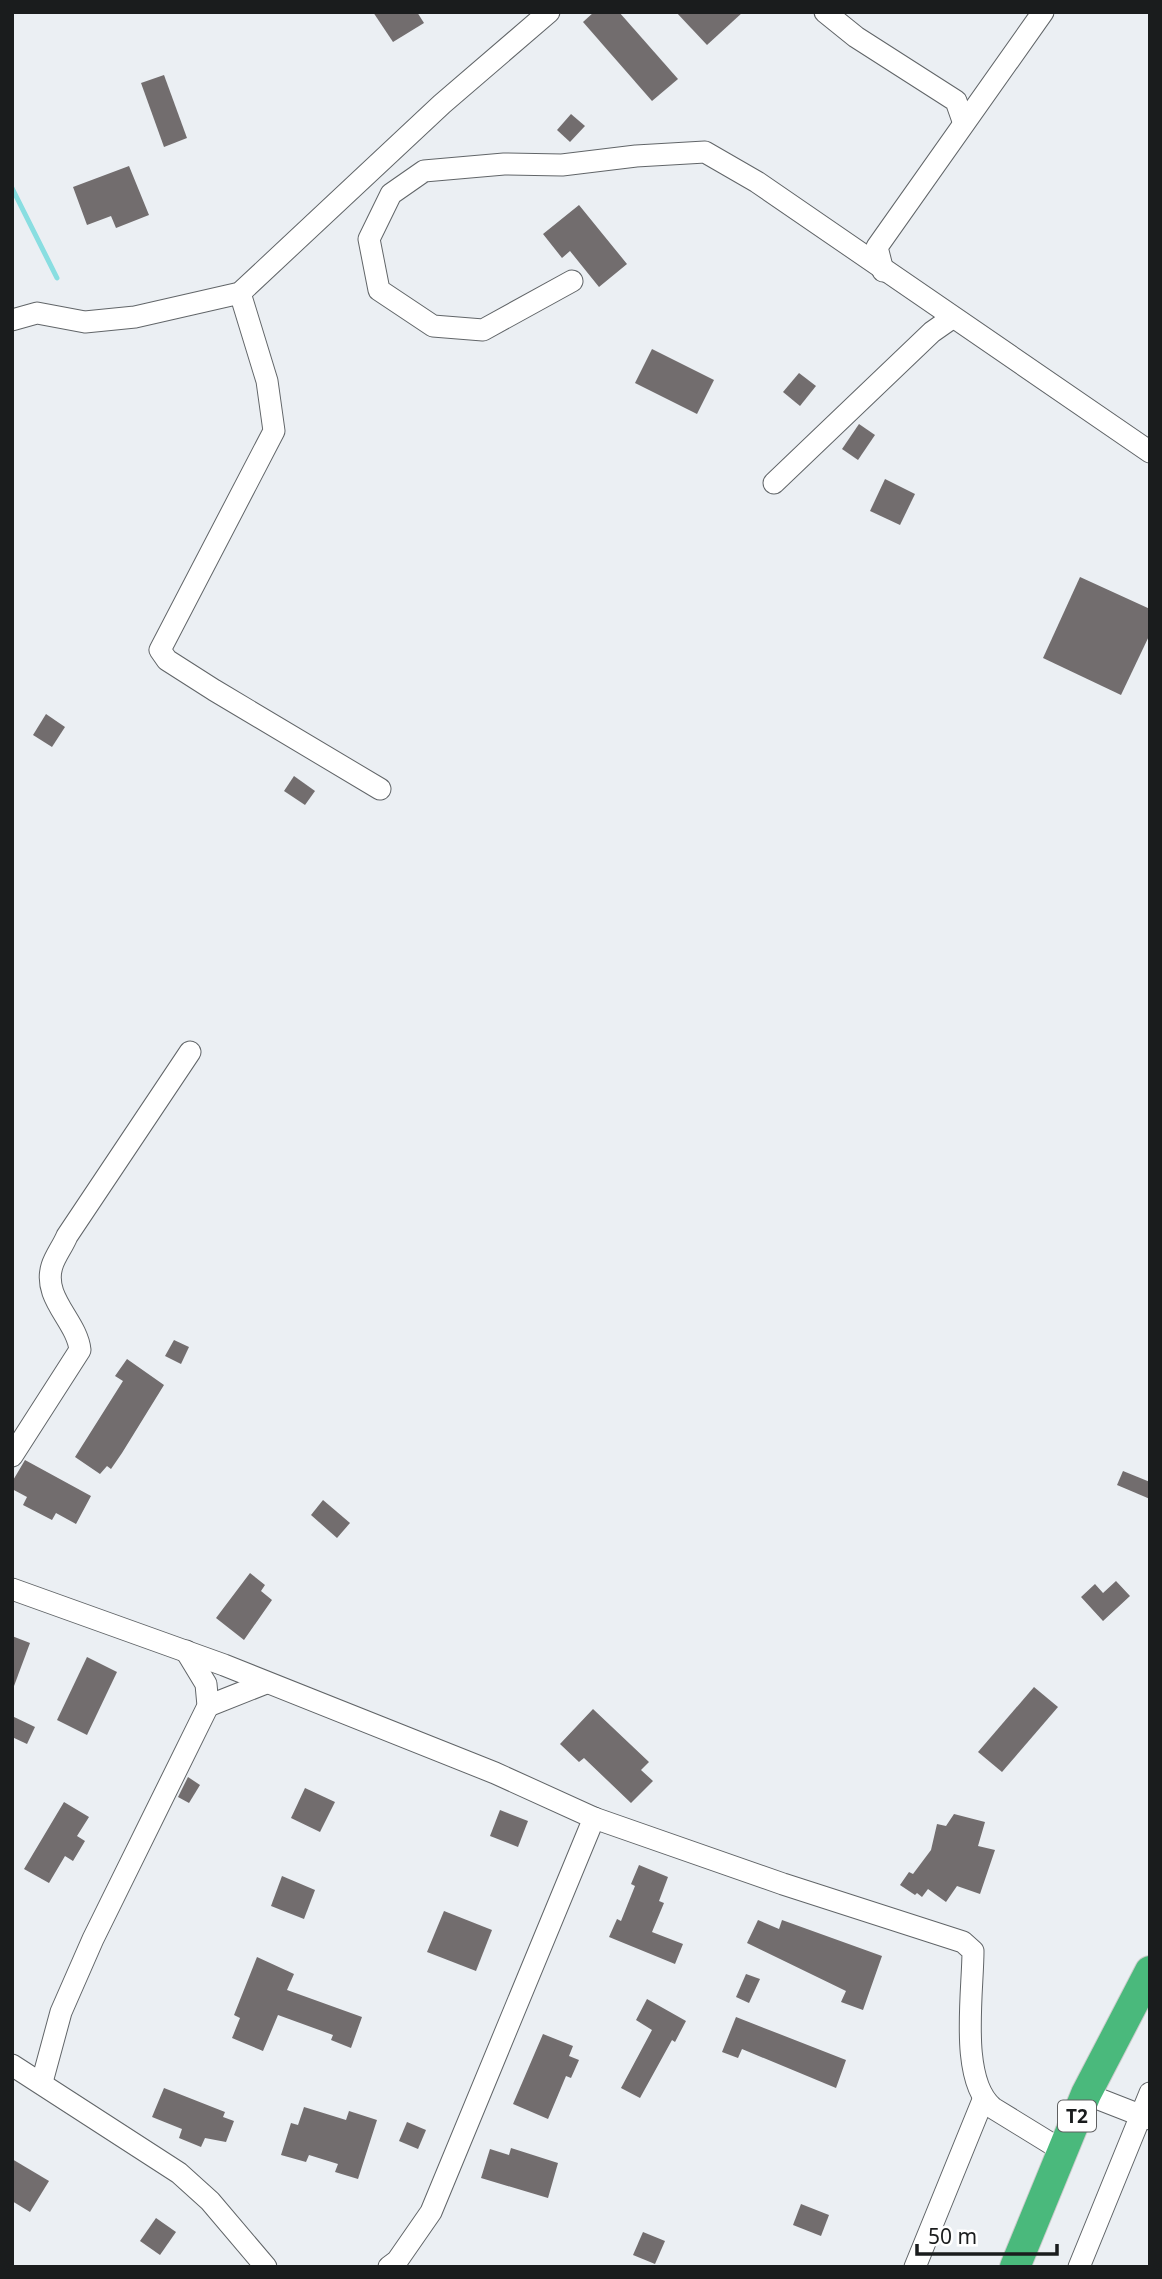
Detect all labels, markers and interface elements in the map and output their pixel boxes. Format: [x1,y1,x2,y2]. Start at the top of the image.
road number: T2 [1058,2100,1096,2132]
scale bar [917,2212,1057,2256]
text: 50 m [928,2222,977,2250]

